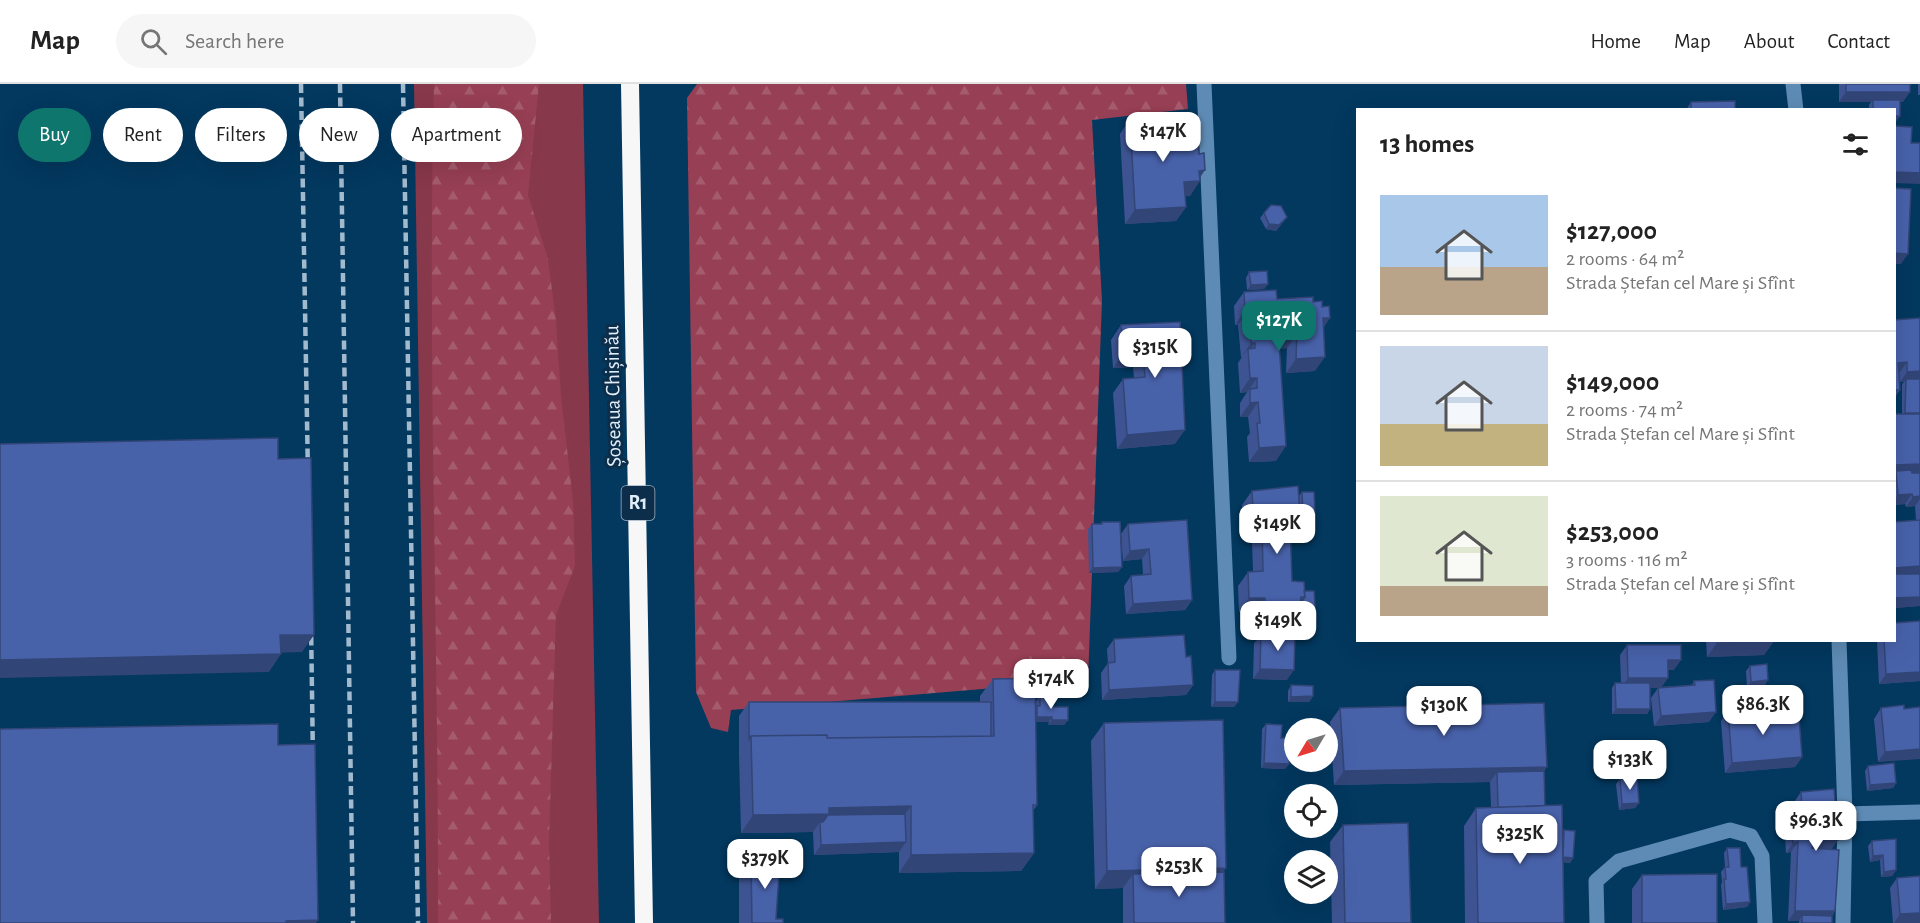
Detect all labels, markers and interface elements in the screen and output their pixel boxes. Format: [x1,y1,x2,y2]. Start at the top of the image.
search box [116,14,536,68]
icon: search [137,25,170,58]
text: Map [30,27,80,55]
text: Search here [185,30,284,52]
text: Home [1590,31,1641,52]
text: Map [1674,31,1711,52]
text: About [1744,31,1794,52]
text: Contact [1827,31,1890,52]
chip: Buy [18,108,91,162]
chip: Rent [103,108,183,162]
chip: Filters [195,108,287,162]
chip: New [299,108,379,162]
chip: Apartment [391,108,522,162]
pin: $147K [1121,112,1205,163]
text: $147K [1140,121,1186,141]
icon: filters [1839,128,1872,161]
text: 13 homes [1380,131,1474,157]
text: $127,000 [1566,218,1657,244]
icon: home [1428,219,1500,291]
text: 2 rooms · 64 m² [1566,249,1684,269]
text: Strada Ștefan cel Mare și Sfînt [1566,273,1795,293]
pin: $127K [1237,301,1321,352]
text: $127K [1256,310,1302,330]
street label: Șoseaua Chișinău [601,325,627,467]
pin: $315K [1113,328,1197,379]
text: $315K [1132,337,1178,357]
text: $149,000 [1566,369,1659,395]
icon: home [1428,370,1500,442]
text: 2 rooms · 74 m² [1566,400,1683,420]
text: Strada Ștefan cel Mare și Sfînt [1566,424,1795,444]
road number: R1 [622,486,654,520]
pin: $149K [1235,504,1319,555]
text: $149K [1253,513,1301,533]
text: $253,000 [1566,519,1659,545]
icon: home [1428,520,1500,592]
text: 3 rooms · 116 m² [1566,550,1687,570]
text: Strada Ștefan cel Mare și Sfînt [1566,574,1795,594]
pin: $149K [1236,601,1320,652]
text: $149K [1254,610,1302,630]
pin: $174K [1009,659,1093,710]
text: $174K [1028,668,1074,688]
pin: $86.3K [1714,685,1812,736]
pin: $130K [1402,686,1486,737]
text: $86.3K [1736,694,1790,714]
text: $130K [1421,695,1467,715]
north arrow [1284,718,1338,772]
map controls [1284,718,1338,904]
pin: $133K [1588,740,1672,791]
text: $133K [1607,749,1653,769]
button: locate [1284,784,1338,838]
pin: $96.3K [1767,801,1865,852]
text: $96.3K [1789,810,1843,830]
pin: $325K [1478,814,1562,865]
text: $325K [1496,823,1544,843]
pin: $379K [723,839,807,890]
pin: $253K [1137,847,1221,898]
text: $379K [741,848,789,868]
button: layers [1284,850,1338,904]
text: $253K [1155,856,1203,876]

